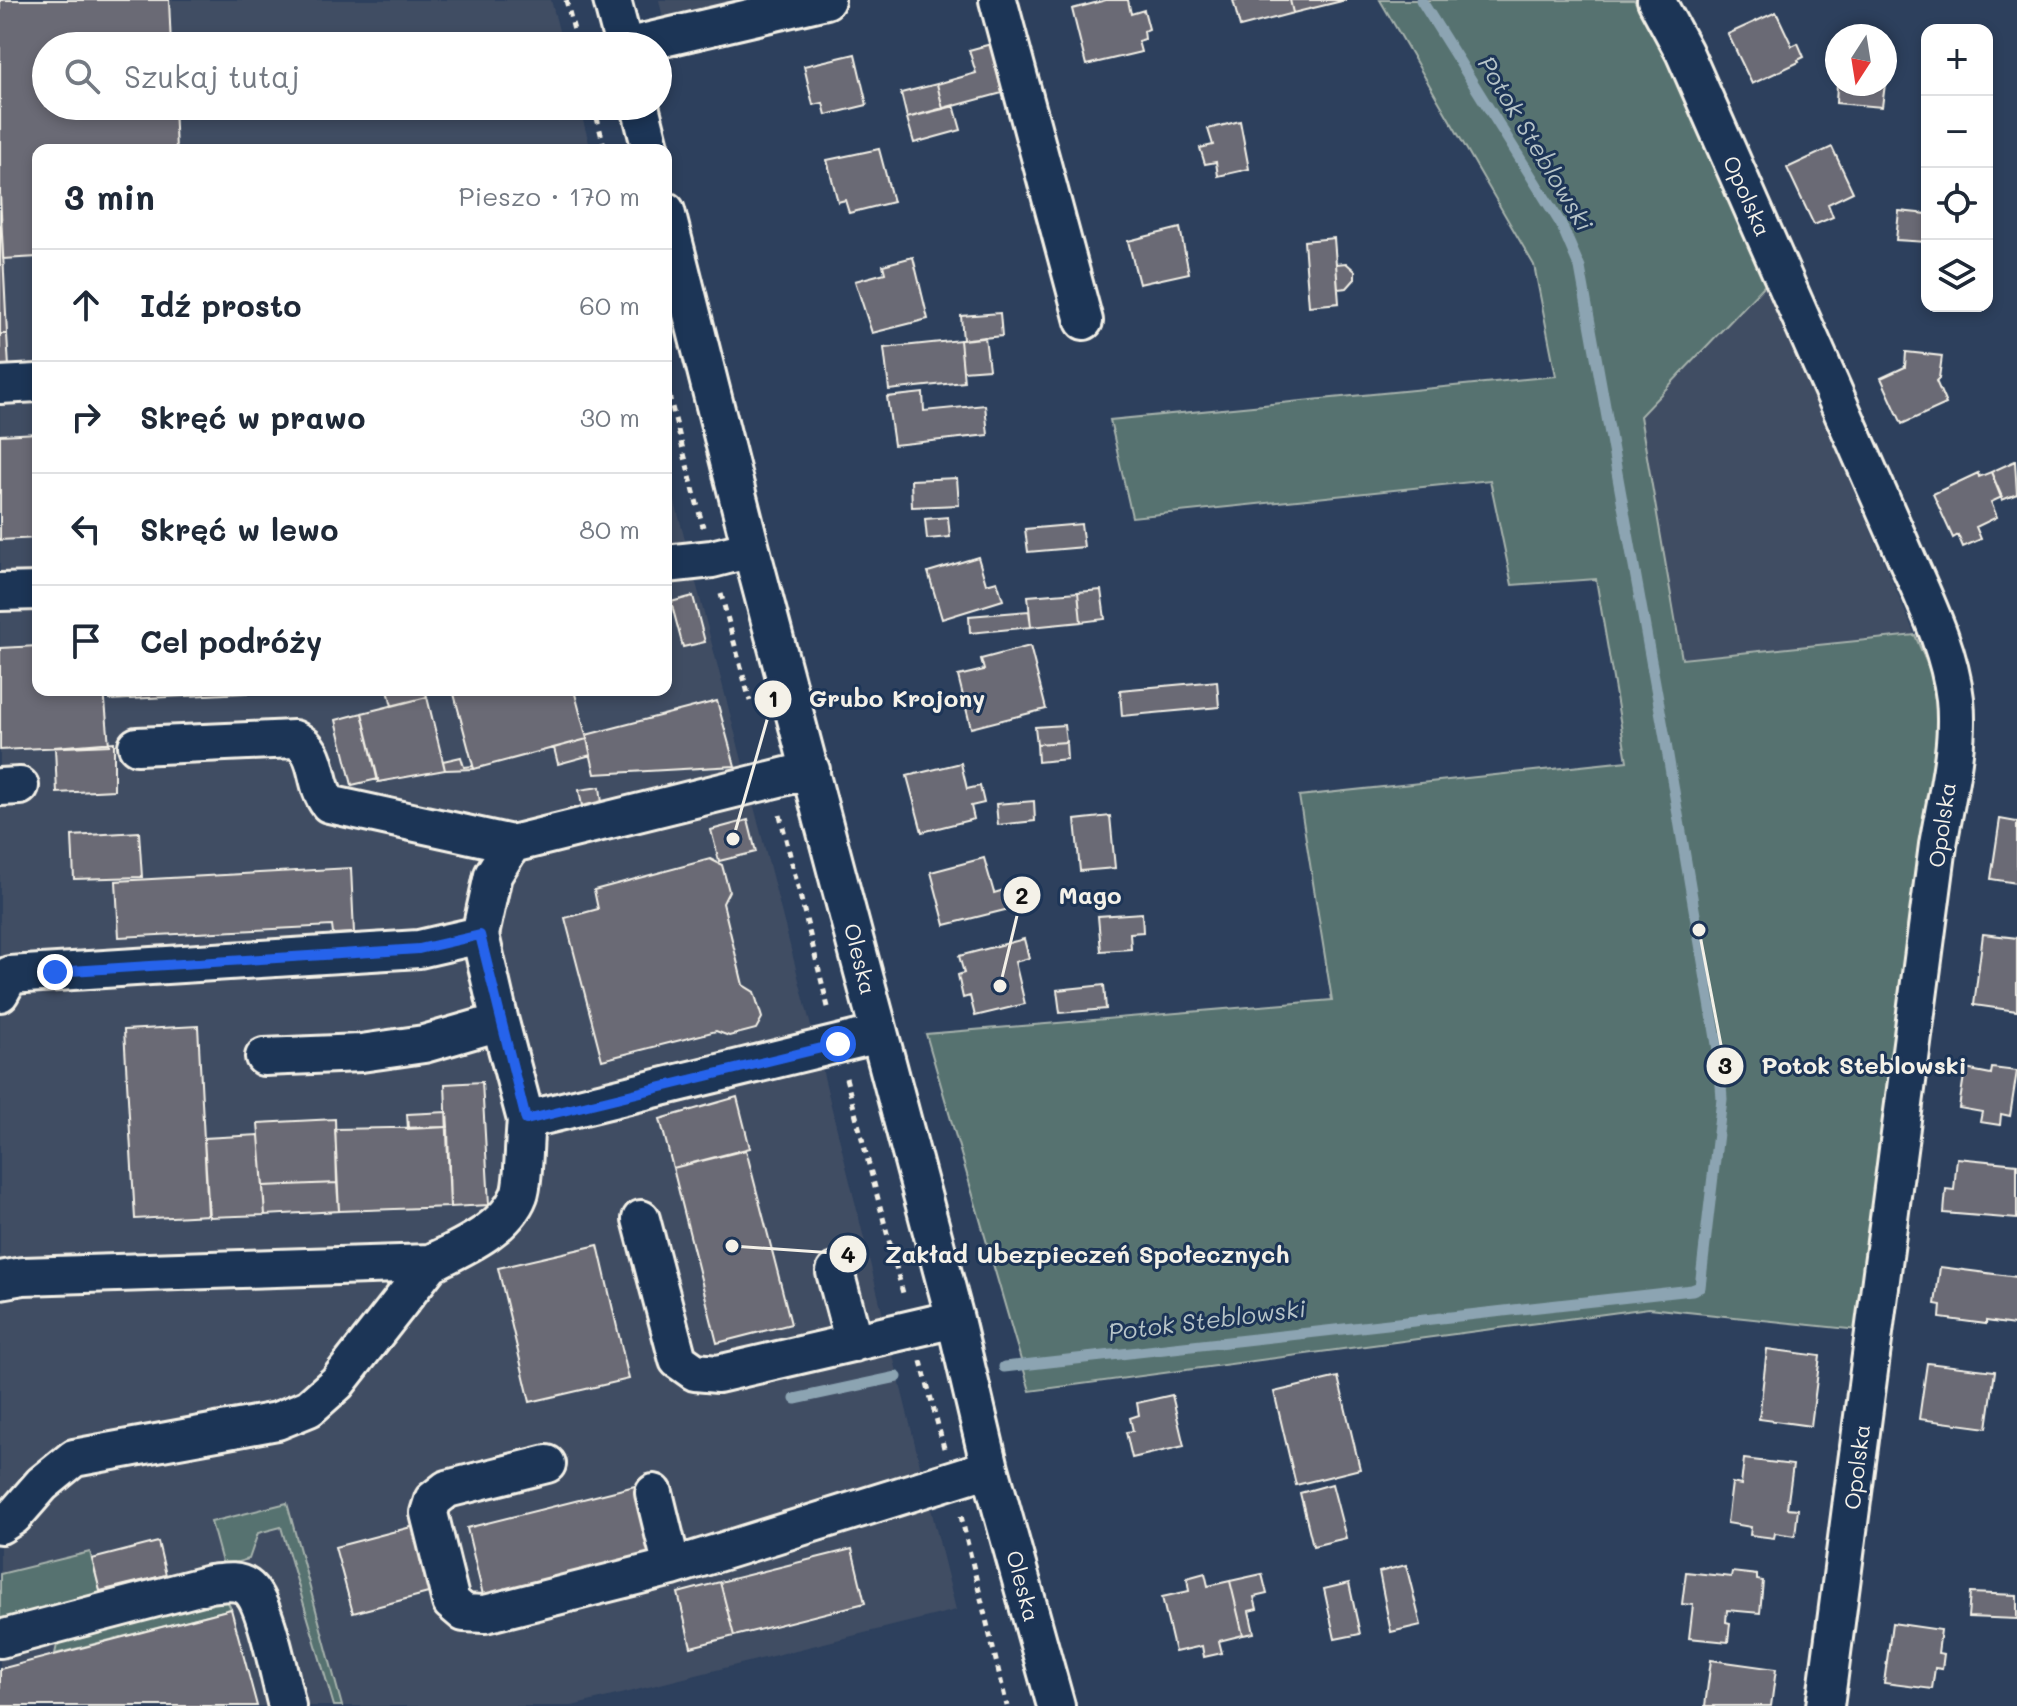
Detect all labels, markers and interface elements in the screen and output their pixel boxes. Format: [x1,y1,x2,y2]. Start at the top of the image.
north arrow [1825,24,1897,96]
map controls [1921,24,1993,312]
button: + [1921,24,1993,96]
search box [32,32,672,120]
water label: Potok Steblowski [1472,50,1601,237]
icon: search [60,54,104,98]
text: Szukaj tutaj [124,56,300,96]
button: − [1921,96,1993,168]
street label: Opolska [1717,151,1778,241]
button: locate [1921,168,1993,240]
text: 3 min [64,174,155,219]
text: Pieszo · 170 m [458,179,640,213]
button: layers [1921,240,1993,312]
icon: ahead [64,283,108,327]
text: Idź prosto [140,285,301,325]
text: 60 m [579,288,640,322]
icon: right [64,395,108,439]
text: Skręć w prawo [140,397,365,437]
text: 30 m [580,400,640,434]
icon: left [64,507,108,551]
text: Skręć w lewo [140,509,338,549]
text: 80 m [579,512,640,546]
icon: arrive [64,619,108,663]
text: Cel podróży [140,621,322,661]
callout: Grubo Krojony [753,675,1002,723]
text: 1 [768,682,778,713]
text: Grubo Krojony [809,682,985,713]
street label: Opolska [1921,781,1962,869]
callout: Mago [1002,871,1137,919]
text: 2 [1015,879,1029,910]
text: Mago [1058,879,1122,910]
street label: Oleska [838,920,883,998]
route end [37,954,73,990]
route start [820,1026,856,1062]
callout: Potok Steblowski [1705,1042,1983,1090]
text: 3 [1718,1049,1732,1080]
text: Potok Steblowski [1761,1049,1967,1080]
callout: Zakład Ubezpieczeń Społecznych [828,1230,1305,1278]
text: 4 [840,1238,856,1269]
text: Zakład Ubezpieczeń Społecznych [885,1238,1289,1269]
water label: Potok Steblowski [1106,1292,1308,1347]
street label: Opolska [1837,1423,1876,1511]
street label: Oleska [1000,1547,1047,1625]

